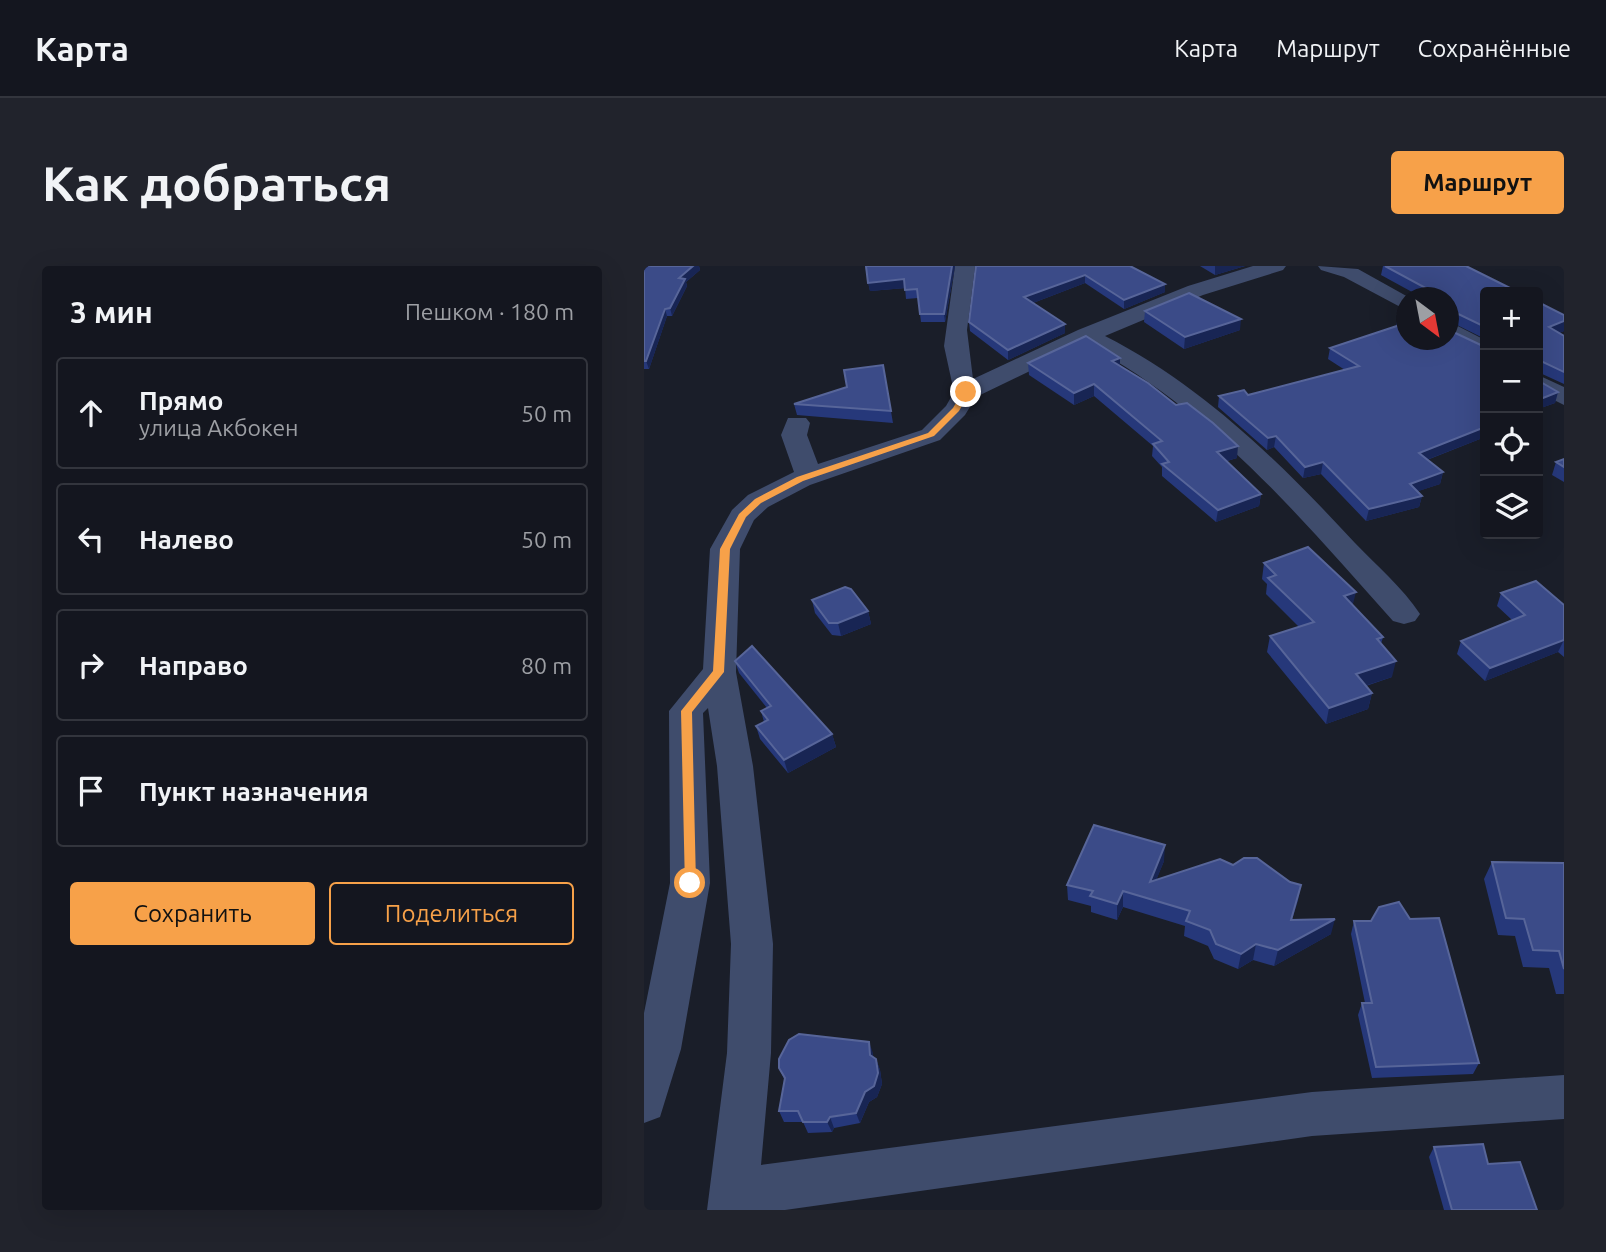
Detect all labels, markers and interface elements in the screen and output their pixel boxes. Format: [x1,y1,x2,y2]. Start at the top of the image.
text: Карта [35,30,129,67]
text: Карта [1174,35,1238,62]
text: Маршрут [1276,35,1380,62]
text: Сохранённые [1418,35,1571,62]
button: Маршрут [1391,151,1564,214]
text: Как добраться [42,155,391,210]
north arrow [1396,287,1459,350]
map controls [1480,287,1543,539]
button: + [1480,287,1543,350]
text: 3 мин [70,295,153,329]
text: Пешком · 180 m [405,299,574,324]
button: − [1480,350,1543,413]
route end [950,376,981,407]
text: Прямо [139,386,223,415]
icon: ahead [72,394,110,432]
text: 50 m [521,401,572,426]
button: locate [1480,413,1543,476]
text: улица Акбокен [139,415,299,440]
button: layers [1480,476,1543,539]
icon: left [72,520,110,558]
text: Налево [139,525,234,554]
text: 50 m [521,527,572,552]
icon: right [72,646,110,684]
text: Направо [139,651,248,680]
text: 80 m [521,653,572,678]
icon: arrive [72,772,110,810]
text: Пункт назначения [139,777,369,806]
route start [674,867,705,898]
button: Сохранить [70,882,315,945]
button: Поделиться [329,882,574,945]

